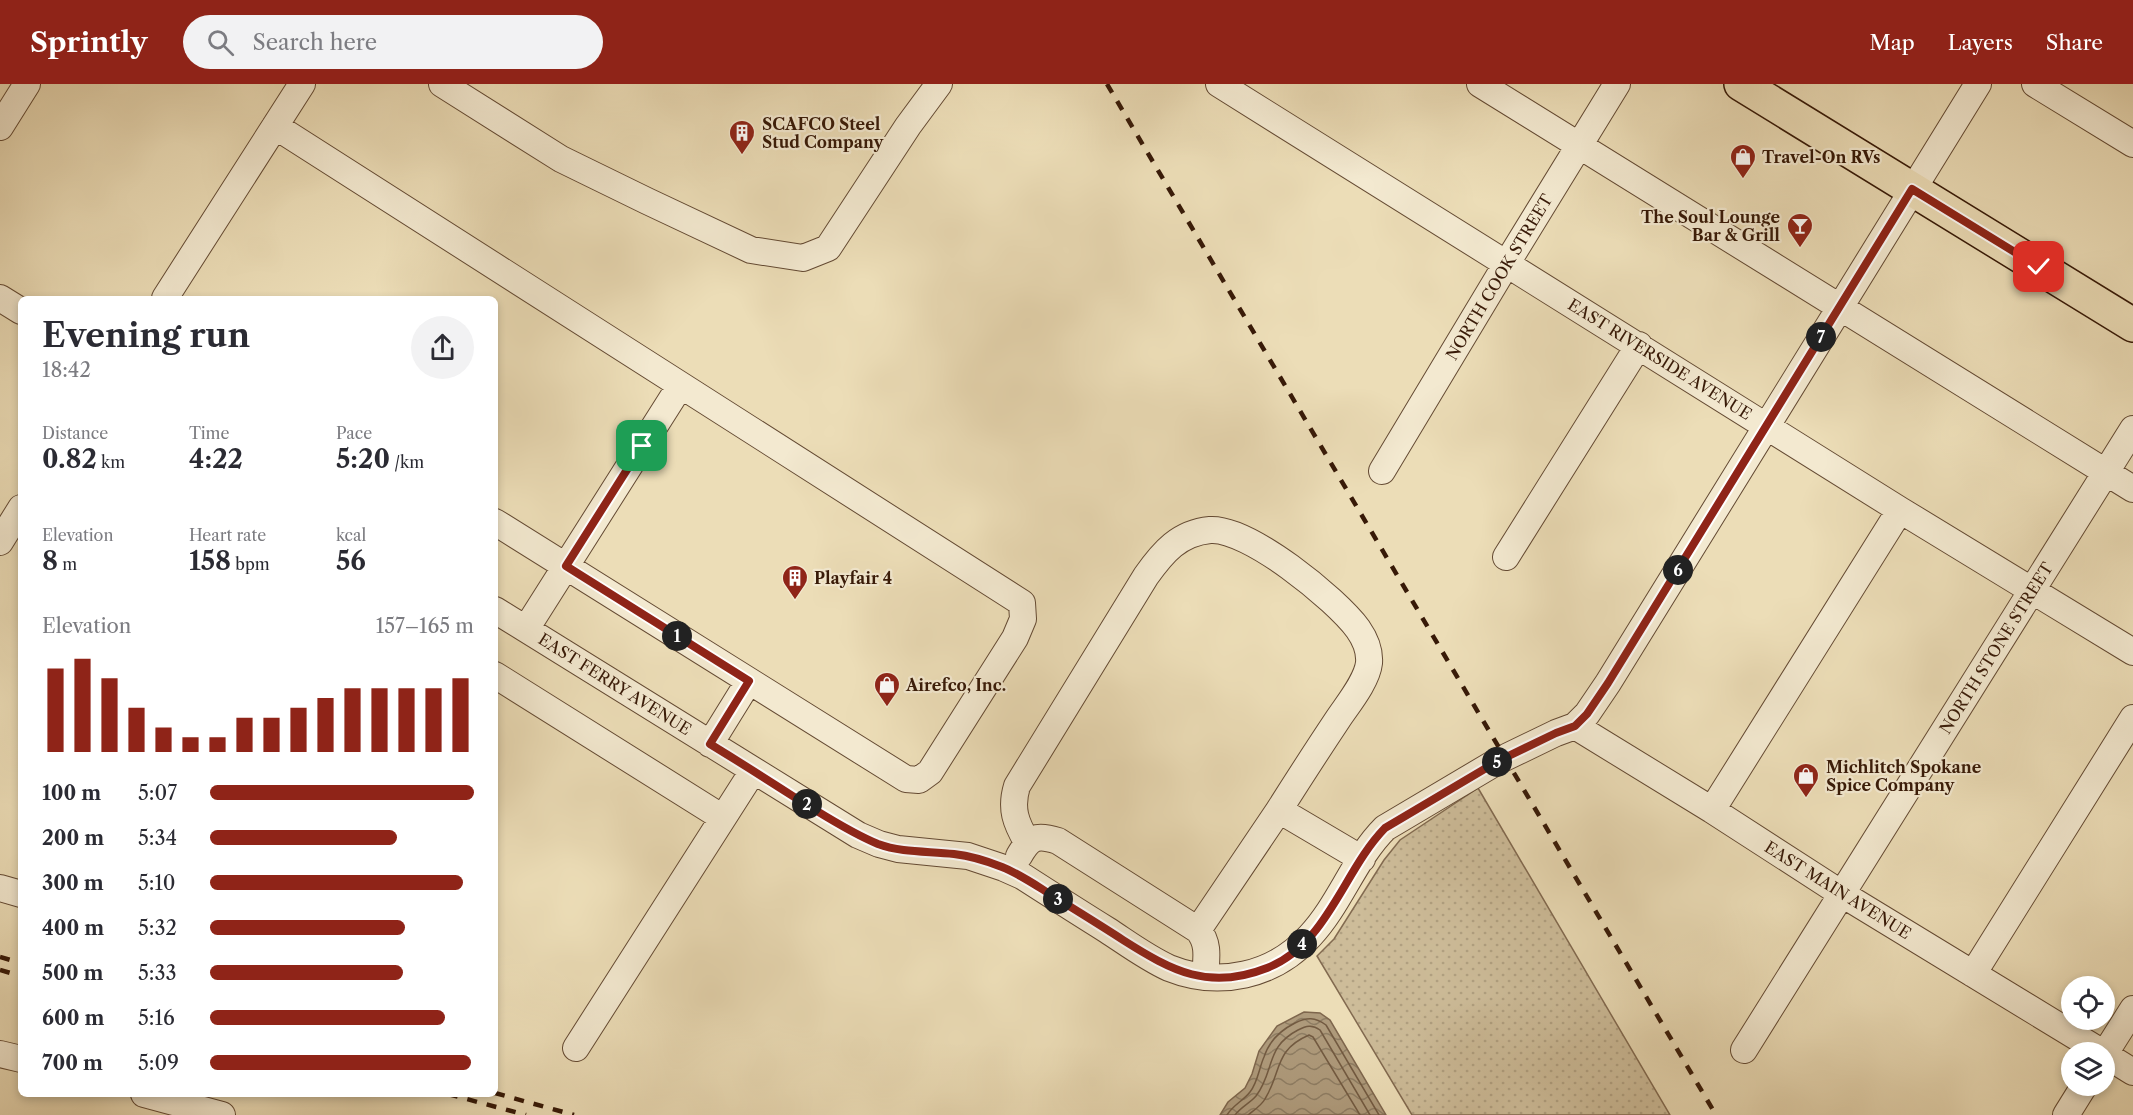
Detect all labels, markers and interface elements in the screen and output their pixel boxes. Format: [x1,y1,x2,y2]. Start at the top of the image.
search box [183,15,603,69]
text: Sprintly [30,25,147,59]
icon: search [204,26,237,59]
text: Search here [252,29,377,56]
text: Map [1870,30,1915,55]
text: Layers [1948,30,2013,55]
text: Share [2046,30,2103,55]
place label: SCAFCO Steel Stud Company [762,114,885,152]
building icon: SCAFCO Steel Stud Company [727,118,757,156]
shop icon: Travel-On RVs [1728,142,1758,180]
place label: Travel-On RVs [1762,147,1881,167]
street label: NORTH COOK STREET [1442,190,1556,364]
place label: The Soul Lounge Bar & Grill [1641,207,1780,245]
bar icon: The Soul Lounge Bar & Grill [1785,211,1815,249]
pin [2013,241,2064,292]
icon: check [2022,250,2055,283]
street label: EAST RIVERSIDE AVENUE [1564,294,1756,424]
text: Evening run [42,315,250,356]
button: share [411,316,474,379]
pin: 7 [1806,322,1836,352]
text: 7 [1817,327,1825,347]
text: 18:42 [42,358,91,382]
pin [616,420,667,471]
text: Distance [42,423,108,443]
text: Time [189,423,229,443]
text: Pace [336,423,372,443]
icon: arrive [625,429,658,462]
text: 0.82 [42,443,97,475]
text: 4:22 [189,443,243,475]
text: 5:20 [336,443,390,475]
text: km [97,452,125,472]
text: /km [390,452,424,472]
text: Elevation [42,525,113,545]
text: Heart rate [189,525,266,545]
text: kcal [336,525,366,545]
text: 8 [42,545,58,577]
text: 158 [189,545,231,577]
text: 56 [336,545,366,577]
text: m [58,554,77,574]
text: bpm [231,554,270,574]
pin: 6 [1663,555,1693,585]
street label: NORTH STONE STREET [1935,559,2057,737]
text: 6 [1673,560,1683,580]
building icon: Playfair 4 [780,563,810,601]
place label: Playfair 4 [814,568,892,588]
text: Elevation [42,614,131,638]
text: 157–165 m [376,614,474,638]
pin: 1 [662,621,692,651]
text: 1 [673,626,681,646]
street label: EAST FERRY AVENUE [535,629,695,739]
shop icon: Airefco, Inc. [872,670,902,708]
place label: Airefco, Inc. [905,675,1006,695]
pin: 5 [1482,747,1512,777]
text: 5 [1493,752,1501,772]
place label: Michlitch Spokane Spice Company [1826,757,1982,795]
shop icon: Michlitch Spokane Spice Company [1791,761,1821,799]
text: 100 m [42,781,101,805]
text: 5:07 [138,781,177,805]
pin: 2 [792,789,822,819]
text: 2 [802,794,812,814]
text: 200 m [42,826,104,850]
text: 5:34 [138,826,177,850]
street label: EAST MAIN AVENUE [1761,837,1915,943]
text: 300 m [42,871,104,895]
text: 5:10 [138,871,176,895]
pin: 3 [1043,884,1073,914]
text: 3 [1053,889,1063,909]
text: 400 m [42,916,104,940]
text: 5:32 [138,916,177,940]
pin: 4 [1287,929,1317,959]
text: 4 [1297,934,1307,954]
text: 500 m [42,961,103,985]
text: 5:33 [138,961,177,985]
map controls [2061,976,2115,1096]
button: locate [2061,976,2115,1030]
text: 600 m [42,1006,104,1030]
text: 5:16 [138,1006,175,1030]
button: layers [2061,1042,2115,1096]
text: 700 m [42,1051,103,1075]
text: 5:09 [138,1051,179,1075]

